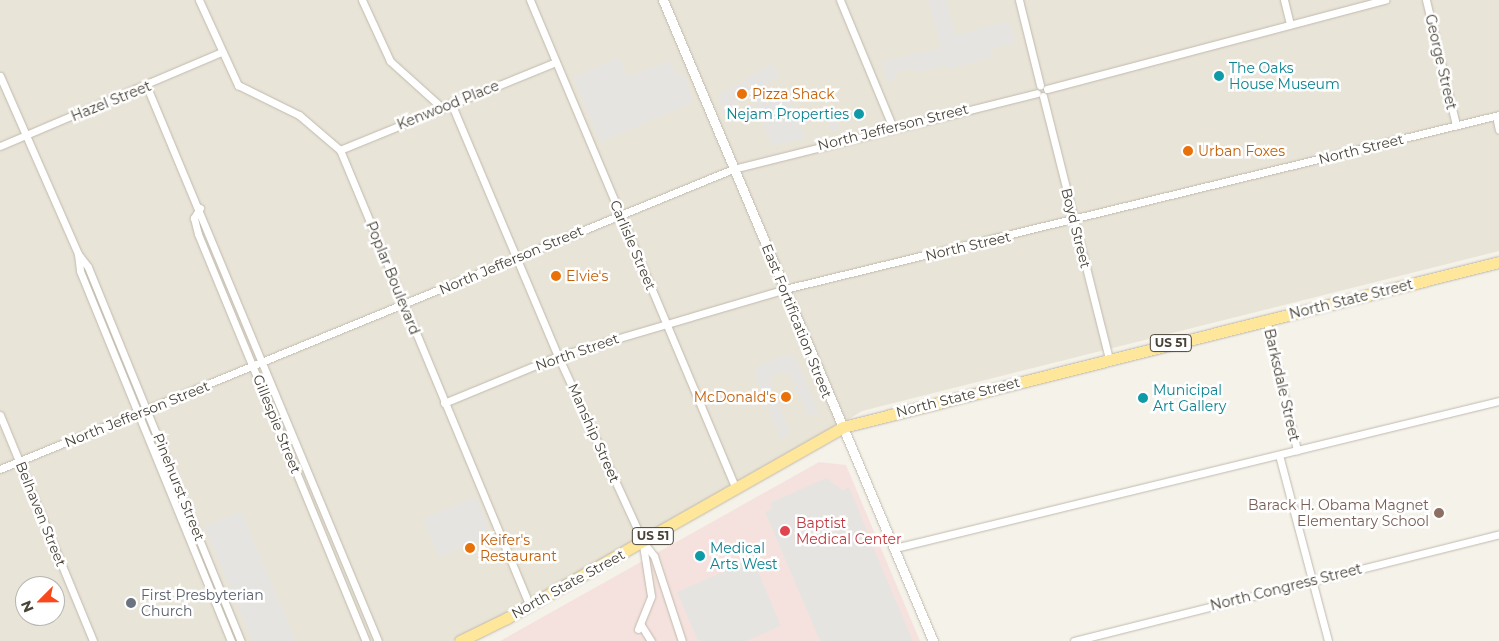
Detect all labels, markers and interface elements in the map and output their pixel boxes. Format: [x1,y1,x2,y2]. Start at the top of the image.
street label: George Street [1422,13,1460,111]
place label: The Oaks House Museum [1229,60,1340,92]
marker: The Oaks House Museum [1213,70,1225,82]
street label: Hazel Street [69,77,153,125]
street label: Kenwood Place [395,77,501,133]
place label: Pizza Shack [752,86,835,102]
marker: Pizza Shack [736,88,748,100]
street label: North Jefferson Street [816,100,970,154]
place label: Nejam Properties [726,106,849,122]
marker: Nejam Properties [853,108,865,120]
street label: North Street [1317,130,1405,168]
place label: Urban Foxes [1198,143,1285,159]
marker: Urban Foxes [1182,145,1194,157]
street label: Boyd Street [1058,186,1094,270]
street label: Carlisle Street [606,197,660,293]
street label: Poplar Boulevard [363,219,423,337]
street label: North Jefferson Street [436,222,586,298]
street label: North Street [924,228,1012,264]
street label: East Fortification Street [758,242,836,400]
place label: Elvie's [566,268,608,284]
marker: Elvie's [550,270,562,282]
street label: North State Street [1287,275,1415,323]
street label: Barksdale Street [1261,327,1303,443]
street label: North Street [533,330,621,374]
road number: US 51 [1150,333,1192,352]
street label: Gillespie Street [250,372,304,476]
street label: North State Street [894,373,1022,421]
street label: North Jefferson Street [62,377,212,451]
street label: Manship Street [565,381,623,485]
place label: Municipal Art Gallery [1153,382,1226,414]
place label: McDonald's [694,389,776,405]
marker: McDonald's [780,391,792,403]
marker: Municipal Art Gallery [1137,392,1149,404]
street label: Pinehurst Street [150,431,208,543]
street label: Belhaven Street [12,459,70,569]
place label: Barack H. Obama Magnet Elementary School [1248,497,1429,530]
marker: Barack H. Obama Magnet Elementary School [1433,507,1445,519]
place label: Baptist Medical Center [796,515,902,548]
marker: Baptist Medical Center [778,524,792,538]
road number: US 51 [632,526,674,546]
place label: Keifer's Restaurant [480,532,557,564]
place label: Medical Arts West [710,540,778,572]
marker: Keifer's Restaurant [464,542,476,554]
street label: North State Street [508,546,628,622]
marker: Medical Arts West [694,550,706,562]
street label: North Congress Street [1208,560,1364,614]
north arrow [15,576,65,626]
place label: First Presbyterian Church [141,587,264,620]
marker: First Presbyterian Church [125,597,137,609]
text: N [17,598,38,615]

